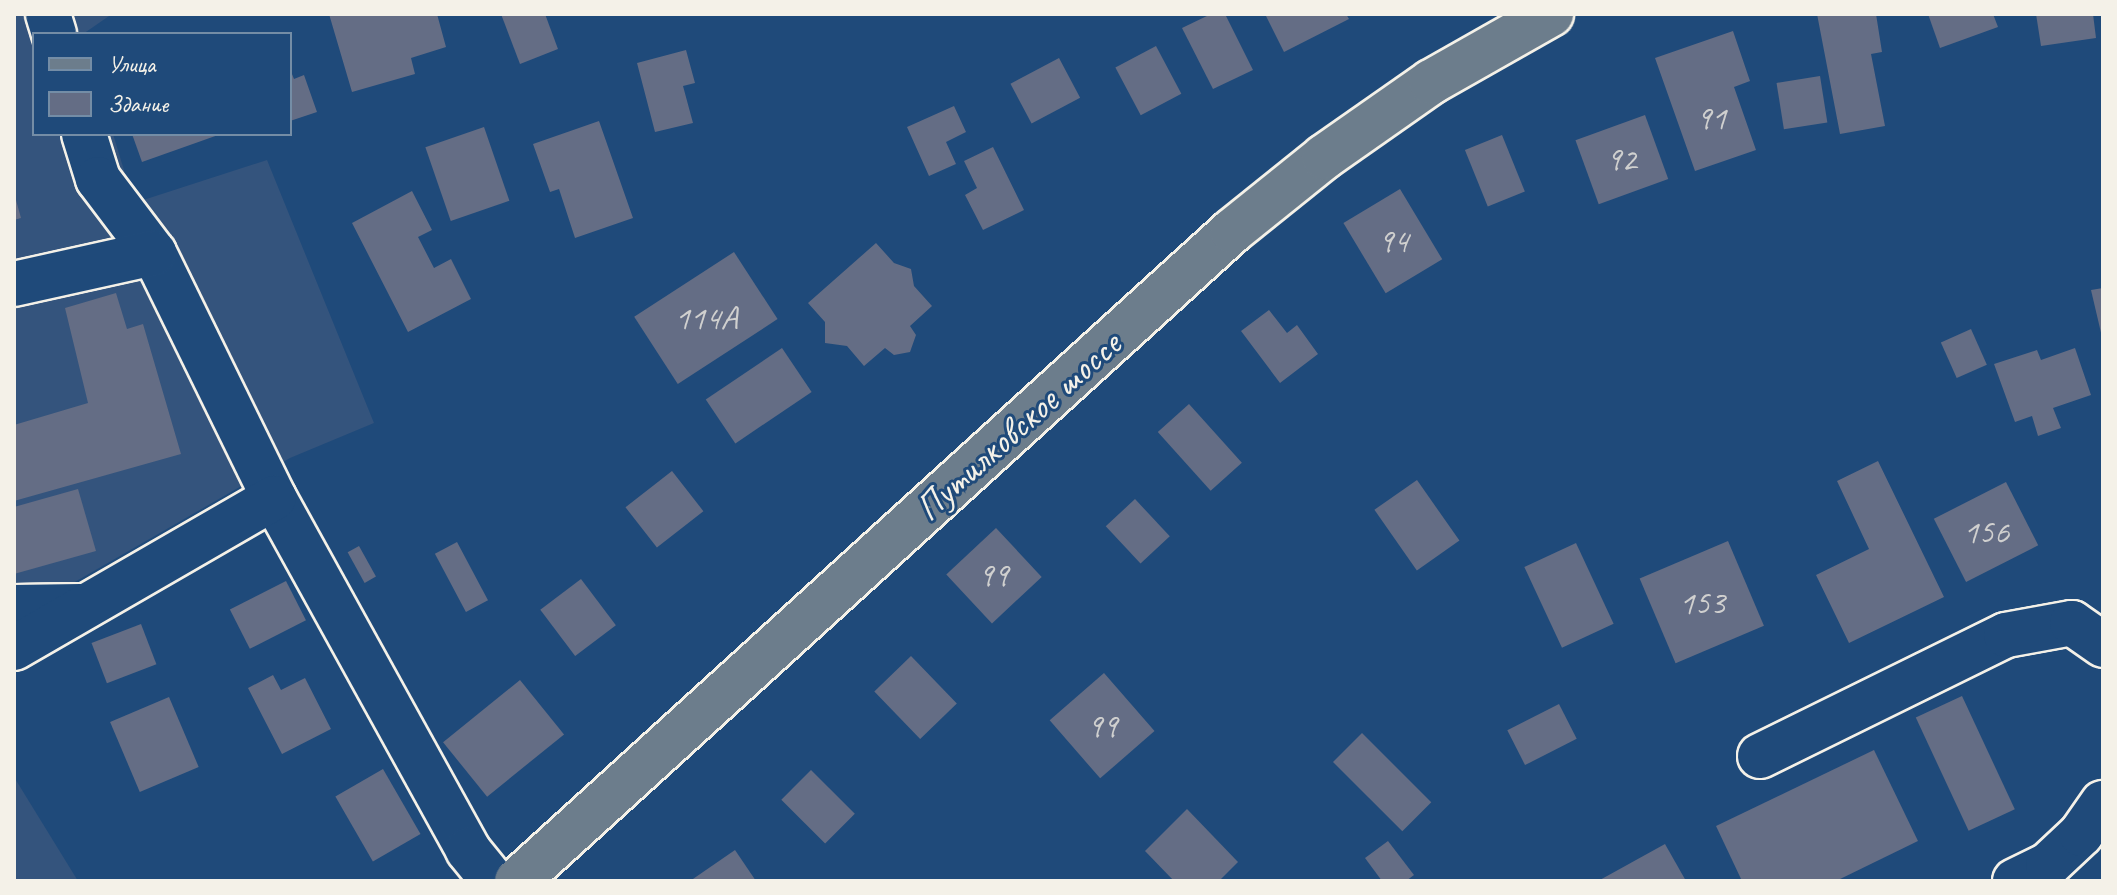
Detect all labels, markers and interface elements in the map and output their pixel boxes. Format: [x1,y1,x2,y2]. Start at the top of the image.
legend [32,32,292,136]
text: Улица [108,49,156,79]
text: Здание [108,89,168,119]
house number: 91 [1696,98,1726,138]
house number: 92 [1606,139,1636,179]
house number: 94 [1378,221,1408,261]
house number: 114А [675,298,737,338]
street label: Путилковское шоссе [906,322,1130,530]
house number: 156 [1963,512,2009,552]
house number: 99 [978,555,1008,595]
house number: 153 [1679,583,1725,623]
house number: 99 [1087,706,1117,746]

